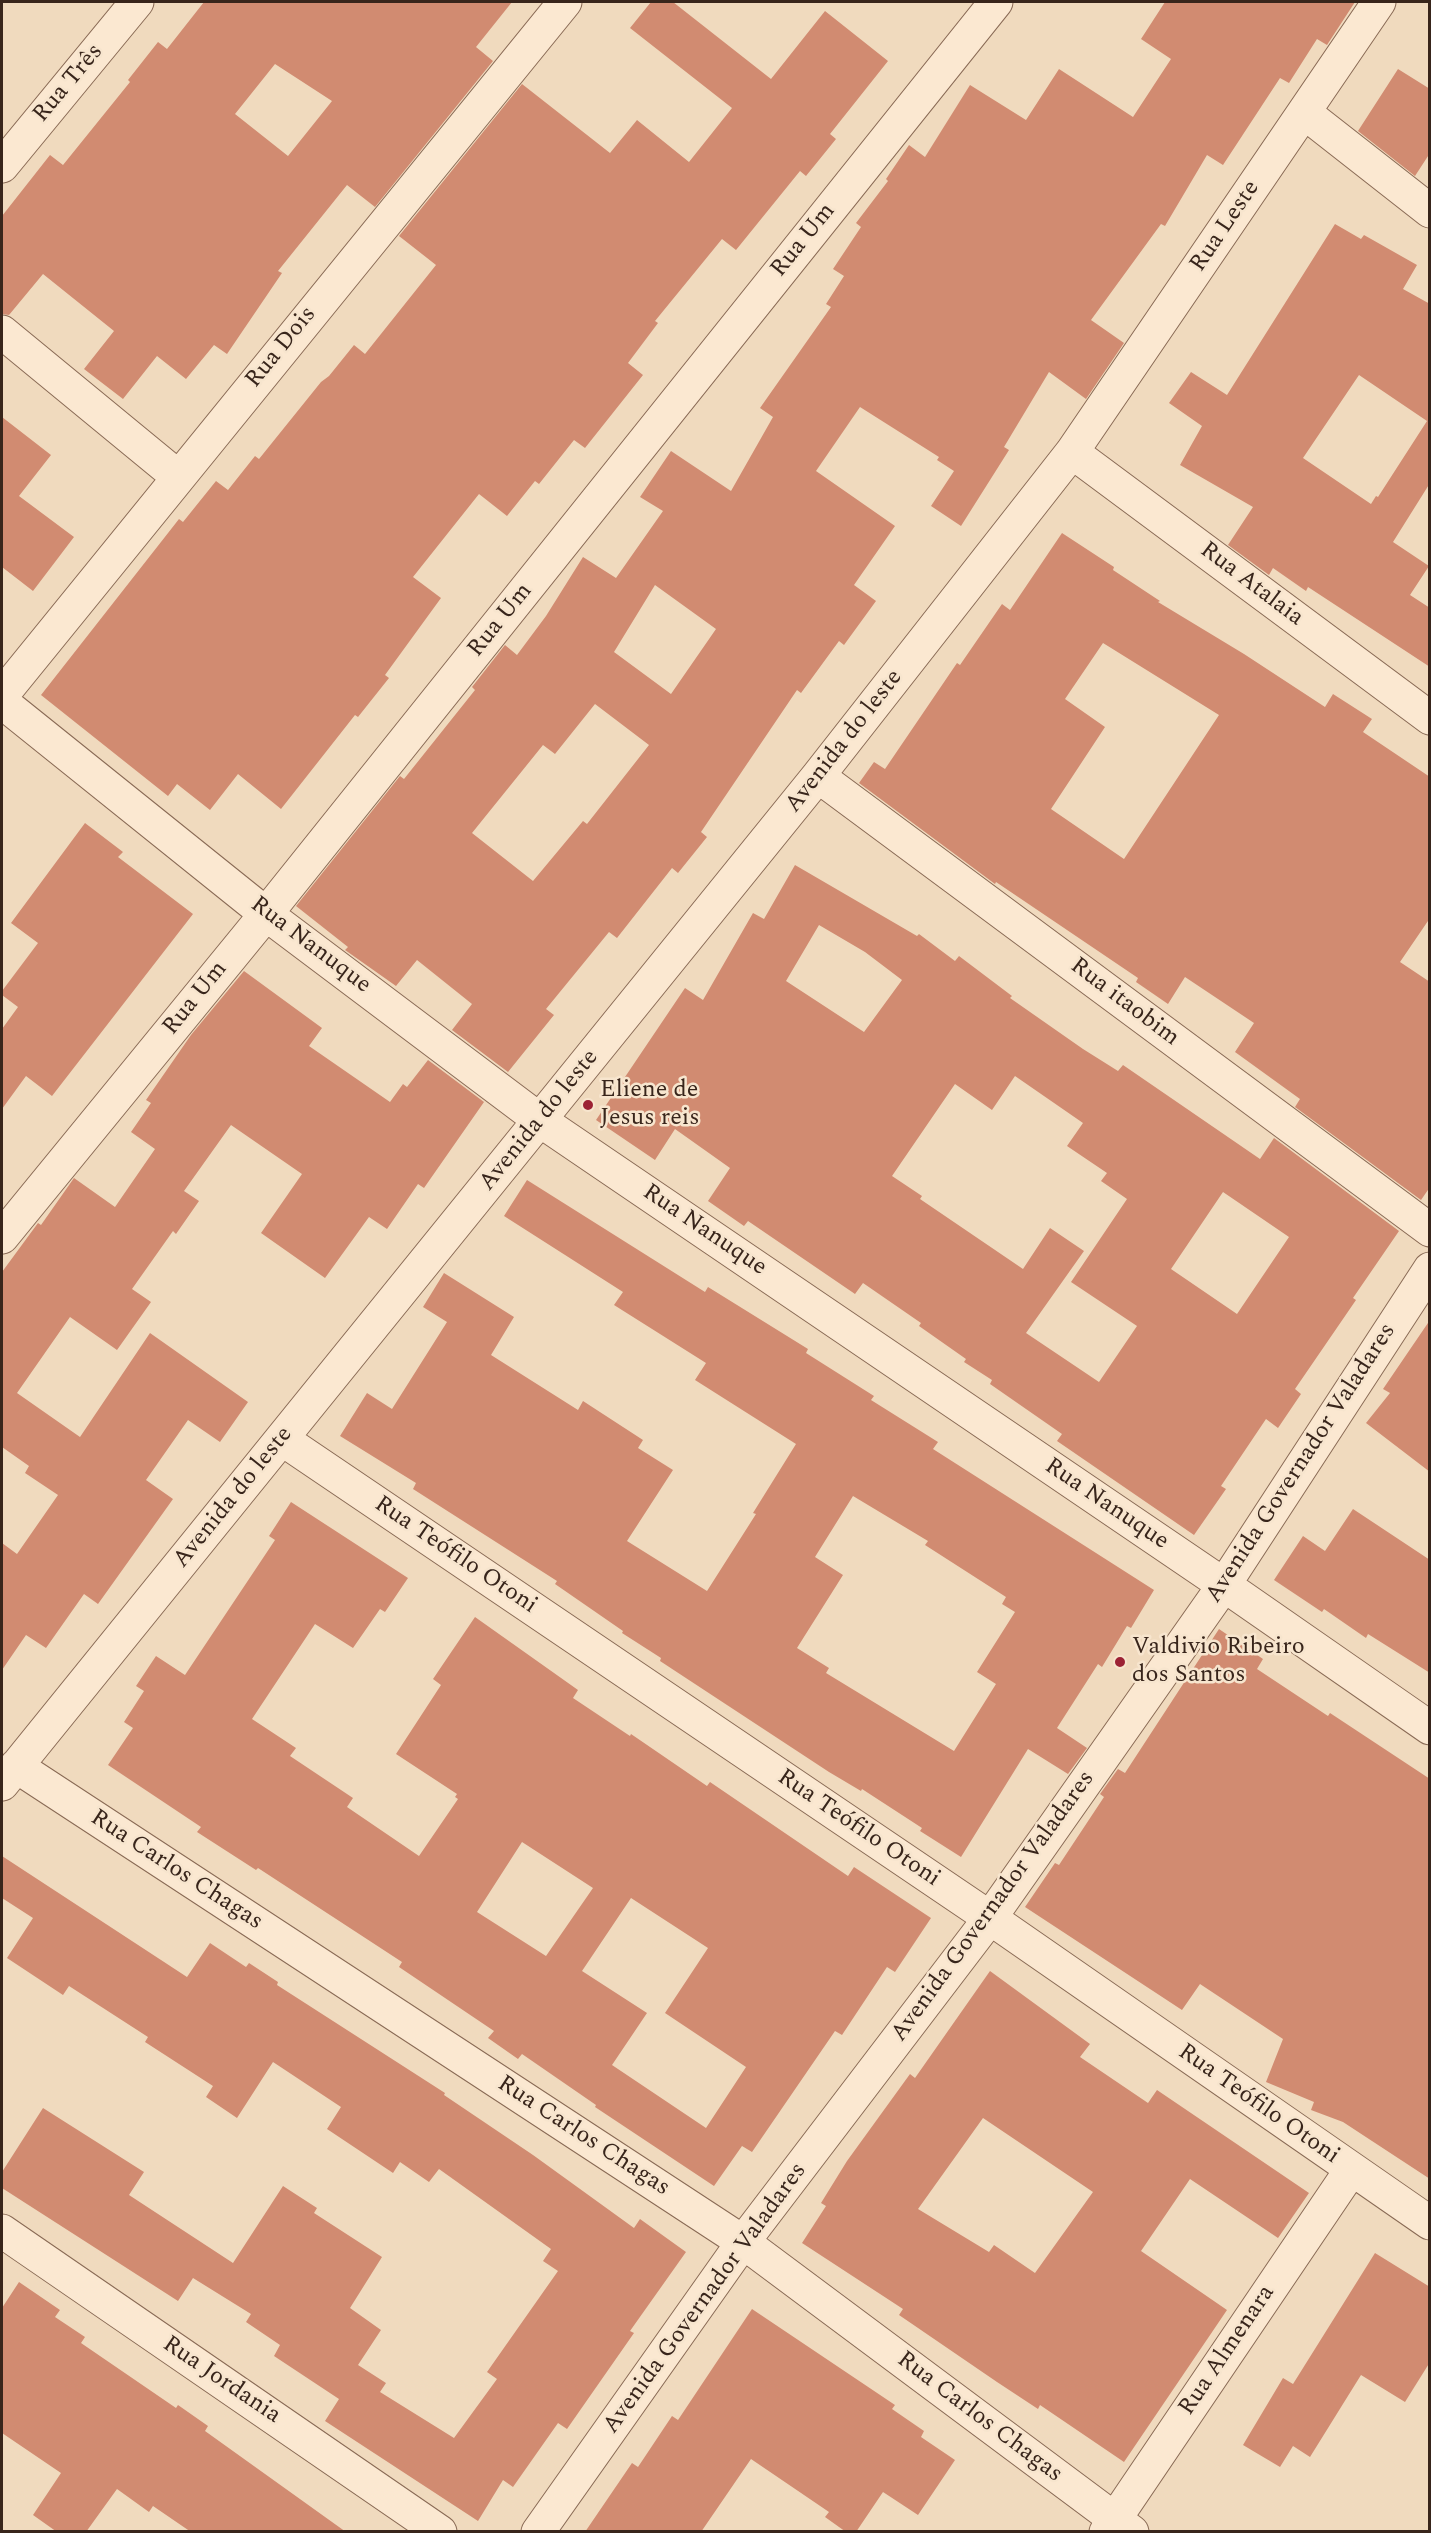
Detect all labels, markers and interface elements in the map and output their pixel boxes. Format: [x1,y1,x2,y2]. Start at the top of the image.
street label: Rua Três [28,39,110,129]
street label: Rua Leste [1185,176,1267,278]
street label: Rua Um [766,198,842,284]
street label: Rua Dois [240,301,324,395]
street label: Rua Atalaia [1193,537,1309,633]
street label: Rua Um [463,578,539,664]
street label: Avenida do leste [780,665,910,819]
street label: Rua Nanuque [244,891,376,1001]
street label: Rua itaobim [1064,953,1184,1053]
street label: Rua Um [158,956,234,1042]
street label: Avenida do leste [474,1044,606,1198]
place label: Eliene de Jesus reis [600,1077,700,1133]
marker: Eliene de Jesus reis [581,1098,595,1112]
street label: Rua Nanuque [636,1179,772,1283]
street label: Avenida Governador Valadares [1201,1319,1403,1609]
street label: Avenida do leste [168,1421,300,1575]
street label: Rua Nanuque [1038,1453,1174,1557]
street label: Rua Teófilo Otoni [368,1491,542,1621]
place label: Valdivio Ribeiro dos Santos [1132,1634,1305,1690]
marker: Valdivio Ribeiro dos Santos [1113,1655,1127,1669]
street label: Rua Teófilo Otoni [771,1764,945,1894]
street label: Avenida Governador Valadares [886,1766,1102,2048]
street label: Rua Carlos Chagas [84,1804,268,1938]
street label: Rua Teófilo Otoni [1172,2039,1344,2171]
street label: Rua Carlos Chagas [491,2070,675,2204]
street label: Avenida Governador Valadares [598,2158,814,2440]
street label: Rua Almenara [1174,2280,1282,2422]
street label: Rua Jordania [156,2331,286,2431]
street label: Rua Carlos Chagas [890,2346,1068,2490]

